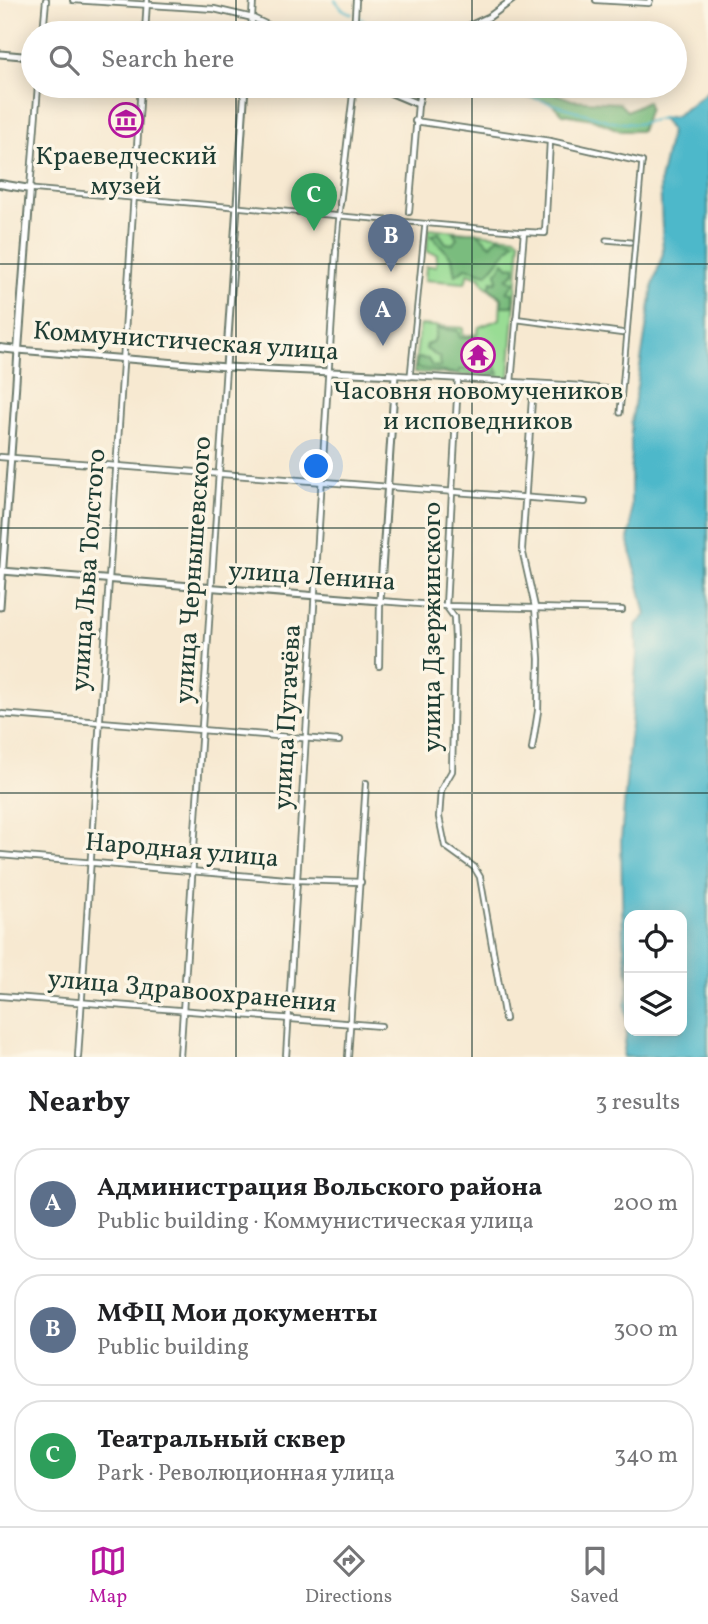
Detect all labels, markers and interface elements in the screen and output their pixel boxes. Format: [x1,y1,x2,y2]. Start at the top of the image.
search box [21,21,687,98]
icon: search [45,41,83,79]
text: Search here [101,42,234,78]
museum icon: Краеведческий музей [107,101,145,139]
place label: Краеведческий музей [35,139,217,205]
pin: C [291,173,337,231]
pin: B [368,214,414,272]
pin: A [360,288,406,346]
street label: Коммунистическая улица [32,313,340,371]
temple icon: Часовня новомучеников и исповедников [459,336,497,374]
place label: Часовня новомучеников и исповедников [333,374,623,440]
street label: улица Чернышевского [167,435,221,705]
street label: улица Льва Толстого [63,447,115,693]
your location [299,449,333,483]
street label: улица Дзержинского [415,502,451,752]
street label: улица Ленина [227,553,397,601]
street label: улица Пугачёва [265,623,311,811]
street label: Народная улица [84,825,280,877]
map controls [624,910,687,1036]
button: locate [624,910,687,973]
street label: улица Здравоохранения [46,961,338,1023]
button: layers [624,973,687,1036]
text: Nearby [28,1082,130,1124]
text: 3 results [595,1087,680,1119]
text: Администрация Вольского района [97,1170,542,1206]
text: A [45,1188,61,1220]
text: 200 m [613,1188,678,1220]
text: Public building · Коммунистическая улица [97,1206,534,1238]
text: МФЦ Мои документы [97,1296,378,1332]
text: B [45,1314,61,1346]
text: 300 m [614,1314,678,1346]
text: Public building [97,1332,249,1364]
text: Театральный сквер [97,1422,346,1458]
text: C [46,1440,60,1472]
text: 340 m [614,1440,678,1472]
text: Park · Революционная улица [97,1458,395,1490]
tab: Map [89,1542,127,1610]
tab: Directions [305,1542,392,1610]
tab: Saved [570,1542,619,1610]

